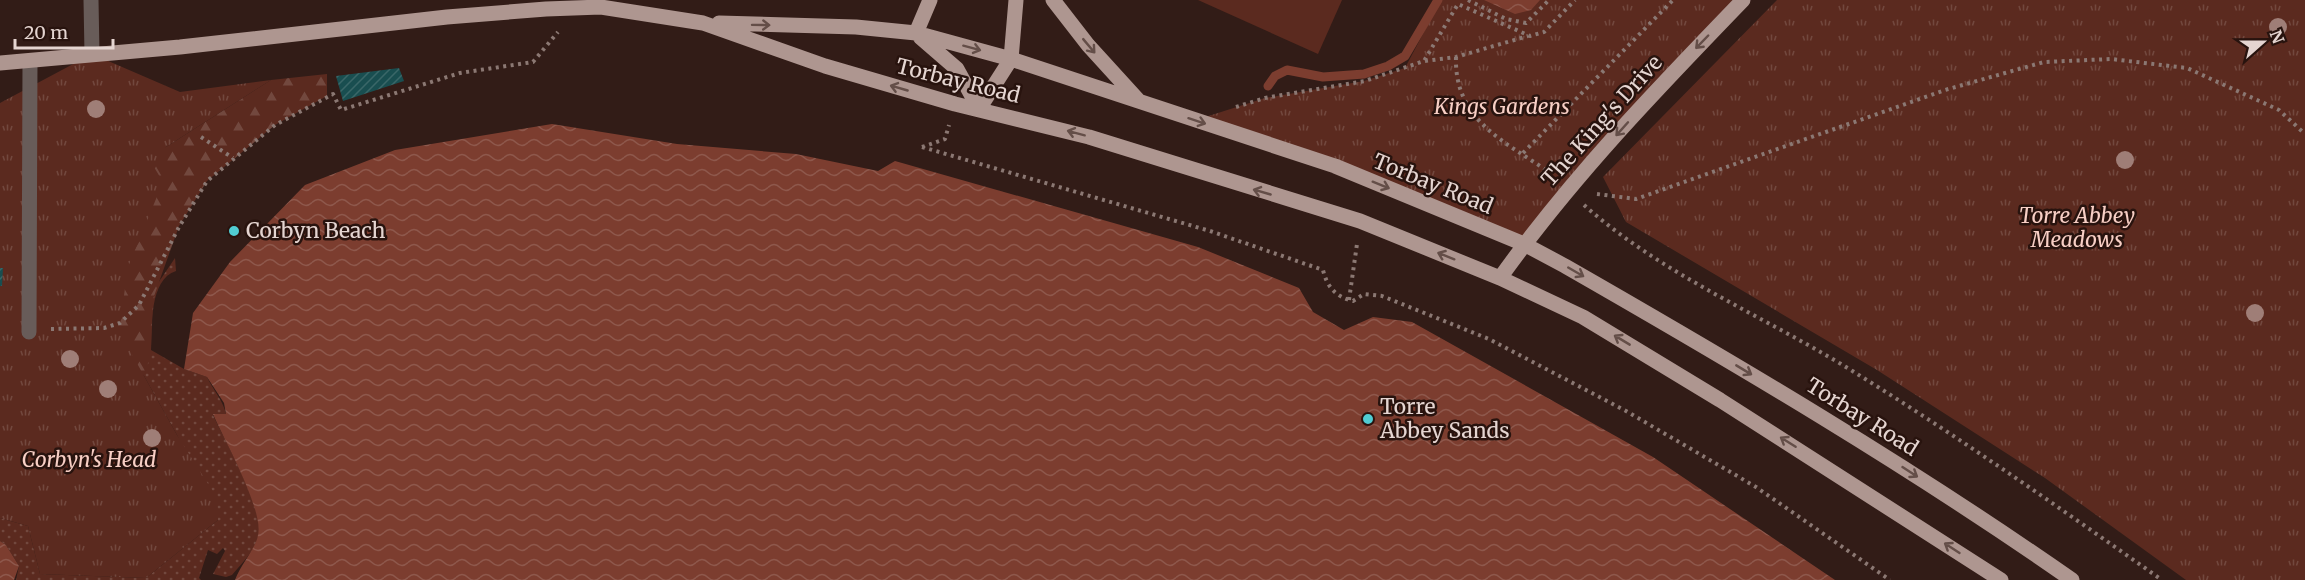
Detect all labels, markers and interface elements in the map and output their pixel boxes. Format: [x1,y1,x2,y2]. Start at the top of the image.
scale bar [15,12,112,50]
north arrow [2233,12,2293,72]
one-way arrow [751,19,771,30]
text: 20 m [24,21,68,44]
text: N [2265,27,2289,46]
one-way arrow [1696,34,1710,49]
one-way arrow [1083,38,1096,54]
one-way arrow [962,43,981,55]
street label: The King's Drive [1536,49,1668,192]
street label: Torbay Road [893,52,1023,109]
one-way arrow [890,82,909,93]
park label: Kings Gardens [1433,93,1570,120]
one-way arrow [1187,116,1206,127]
one-way arrow [1615,121,1629,136]
one-way arrow [1067,127,1086,139]
street label: Torbay Road [1369,147,1497,220]
one-way arrow [1372,180,1390,191]
one-way arrow [1253,186,1272,197]
park label: Torre Abbey Meadows [2019,202,2135,253]
place label: Corbyn Beach [246,217,386,244]
marker: Corbyn Beach [227,224,241,238]
one-way arrow [1437,250,1456,261]
one-way arrow [1566,267,1584,278]
one-way arrow [1614,334,1631,346]
one-way arrow [1735,364,1752,376]
street label: Torbay Road [1801,371,1924,462]
place label: Torre Abbey Sands [1379,393,1510,444]
marker: Torre Abbey Sands [1361,412,1375,426]
one-way arrow [1780,436,1797,448]
park label: Corbyn's Head [22,446,156,473]
one-way arrow [1901,466,1918,478]
one-way arrow [1944,542,1961,554]

